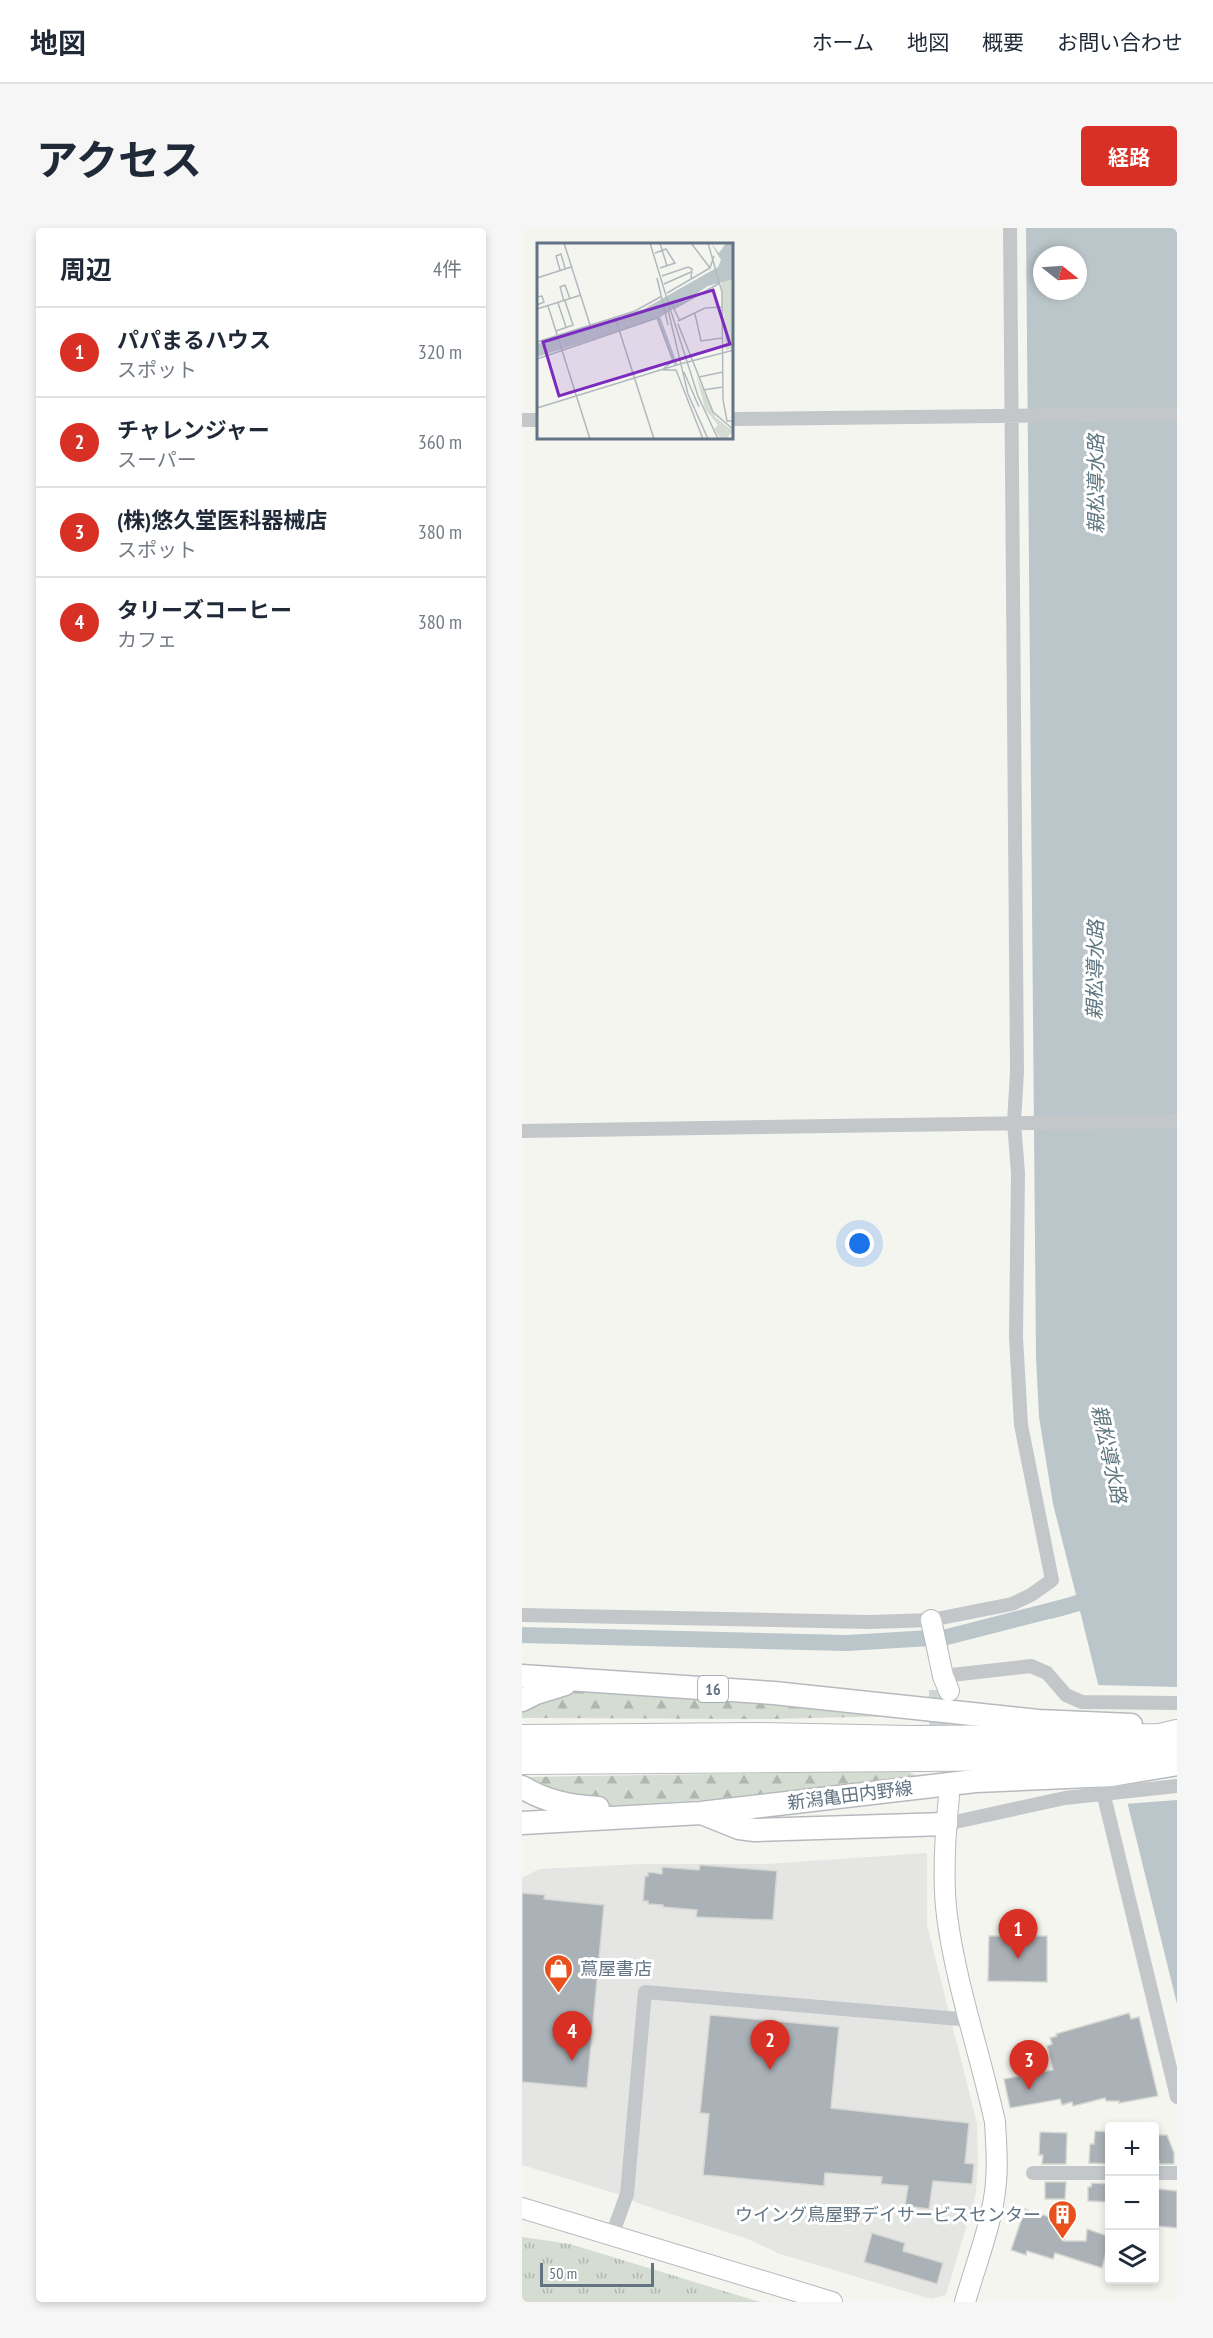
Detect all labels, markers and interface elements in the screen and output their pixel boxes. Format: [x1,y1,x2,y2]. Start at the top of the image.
text: 地図 [30,24,86,61]
text: ホーム [812,29,874,56]
text: 地図 [907,29,949,56]
text: 概要 [982,29,1024,56]
text: お問い合わせ [1057,29,1183,56]
button: 経路 [1081,126,1177,186]
text: アクセス [36,132,202,187]
inset map [537,243,734,440]
north arrow [1033,246,1087,300]
text: 周辺 [60,253,112,286]
text: 4件 [433,256,462,282]
text: パパまるハウス [117,326,271,354]
text: 1 [75,339,84,365]
text: 320 m [418,339,462,365]
text: スポット [117,357,197,383]
text: チャレンジャー [117,416,270,444]
text: 2 [75,429,84,455]
text: 360 m [418,429,462,455]
water label: 親松導水路 [1083,432,1109,534]
text: スーパー [117,447,197,473]
text: (株)悠久堂医科器械店 [117,506,327,534]
text: 3 [75,519,84,545]
text: 380 m [418,519,462,545]
text: スポット [117,537,197,563]
text: タリーズコーヒー [117,596,292,624]
text: 4 [75,609,84,635]
text: 380 m [418,609,462,635]
text: カフェ [117,627,177,653]
water label: 親松導水路 [1081,918,1109,1020]
your location [845,1229,874,1258]
water label: 親松導水路 [1086,1402,1133,1508]
road number: 16 [698,1676,728,1702]
street label: 新潟亀田内野線 [786,1776,914,1814]
pin: 1 [998,1910,1038,1959]
shop icon: 蔦屋書店 [543,1952,575,1994]
place label: 蔦屋書店 [580,1957,652,1980]
pin: 4 [553,2012,592,2061]
pin: 2 [750,2020,790,2070]
pin: 3 [1010,2040,1048,2090]
map controls [1105,2122,1159,2284]
button: + [1105,2122,1159,2176]
button: − [1105,2176,1159,2230]
building icon: ウイング鳥屋野デイサービスセンター [1046,2198,1078,2240]
place label: ウイング鳥屋野デイサービスセンター [735,2203,1041,2226]
button: layers [1105,2230,1159,2284]
scale bar [540,2260,654,2288]
text: 50 m [549,2263,577,2283]

